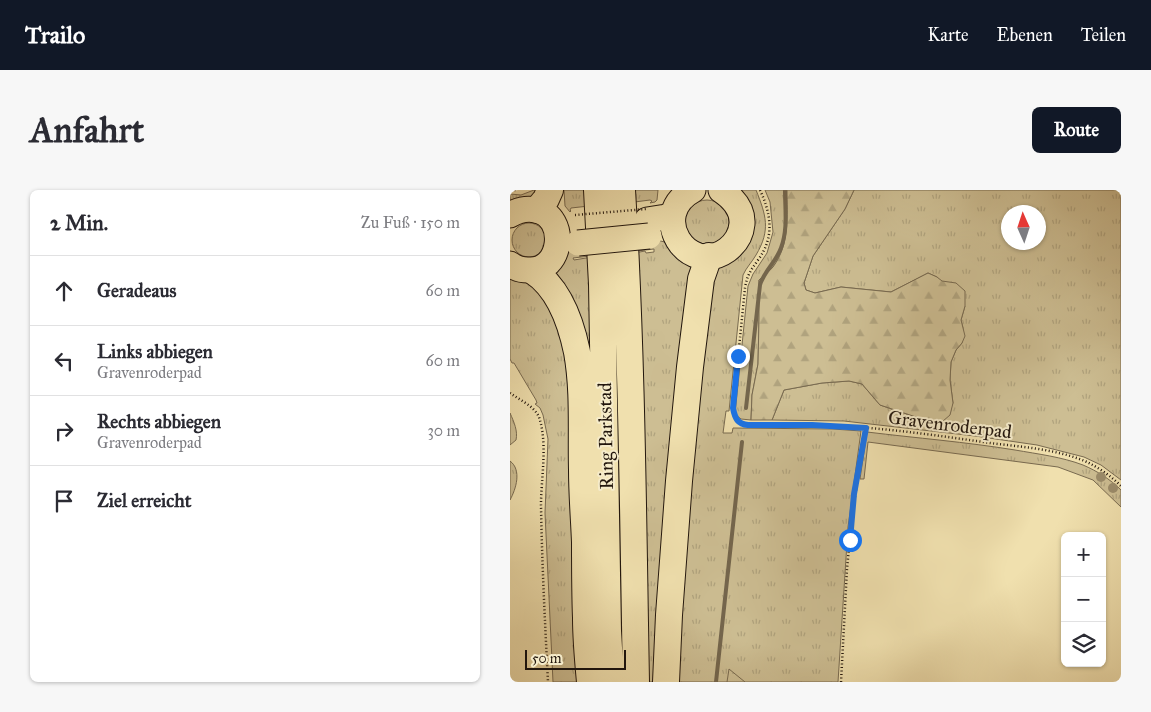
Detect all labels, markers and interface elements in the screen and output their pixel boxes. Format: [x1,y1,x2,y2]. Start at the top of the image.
text: Trailo [25,20,85,50]
text: Karte [928,24,969,46]
text: Ebenen [997,24,1053,46]
text: Teilen [1081,24,1126,46]
button: Route [1032,107,1121,153]
text: Anfahrt [30,109,144,152]
north arrow [1001,205,1046,250]
text: 2 Min. [50,210,108,236]
text: Zu Fuß · 150 m [361,213,460,232]
icon: ahead [50,277,78,305]
text: Geradeaus [97,279,176,302]
text: 60 m [426,281,460,300]
text: Links abbiegen [97,340,213,363]
route end [727,345,750,368]
icon: left [50,347,78,375]
text: 60 m [426,351,460,370]
text: Gravenroderpad [97,363,202,382]
street label: Ring Parkstad [593,382,619,490]
street label: Gravenroderpad [887,406,1013,444]
text: Rechts abbiegen [97,410,221,433]
icon: right [50,417,78,445]
text: 30 m [427,421,460,440]
text: Gravenroderpad [97,433,202,452]
icon: arrive [50,487,78,515]
text: Ziel erreicht [97,489,191,512]
route start [839,529,862,552]
map controls [1061,532,1106,667]
button: + [1061,532,1106,577]
button: − [1061,577,1106,622]
button: layers [1061,622,1106,667]
scale bar [525,647,626,670]
text: 50 m [532,650,561,667]

